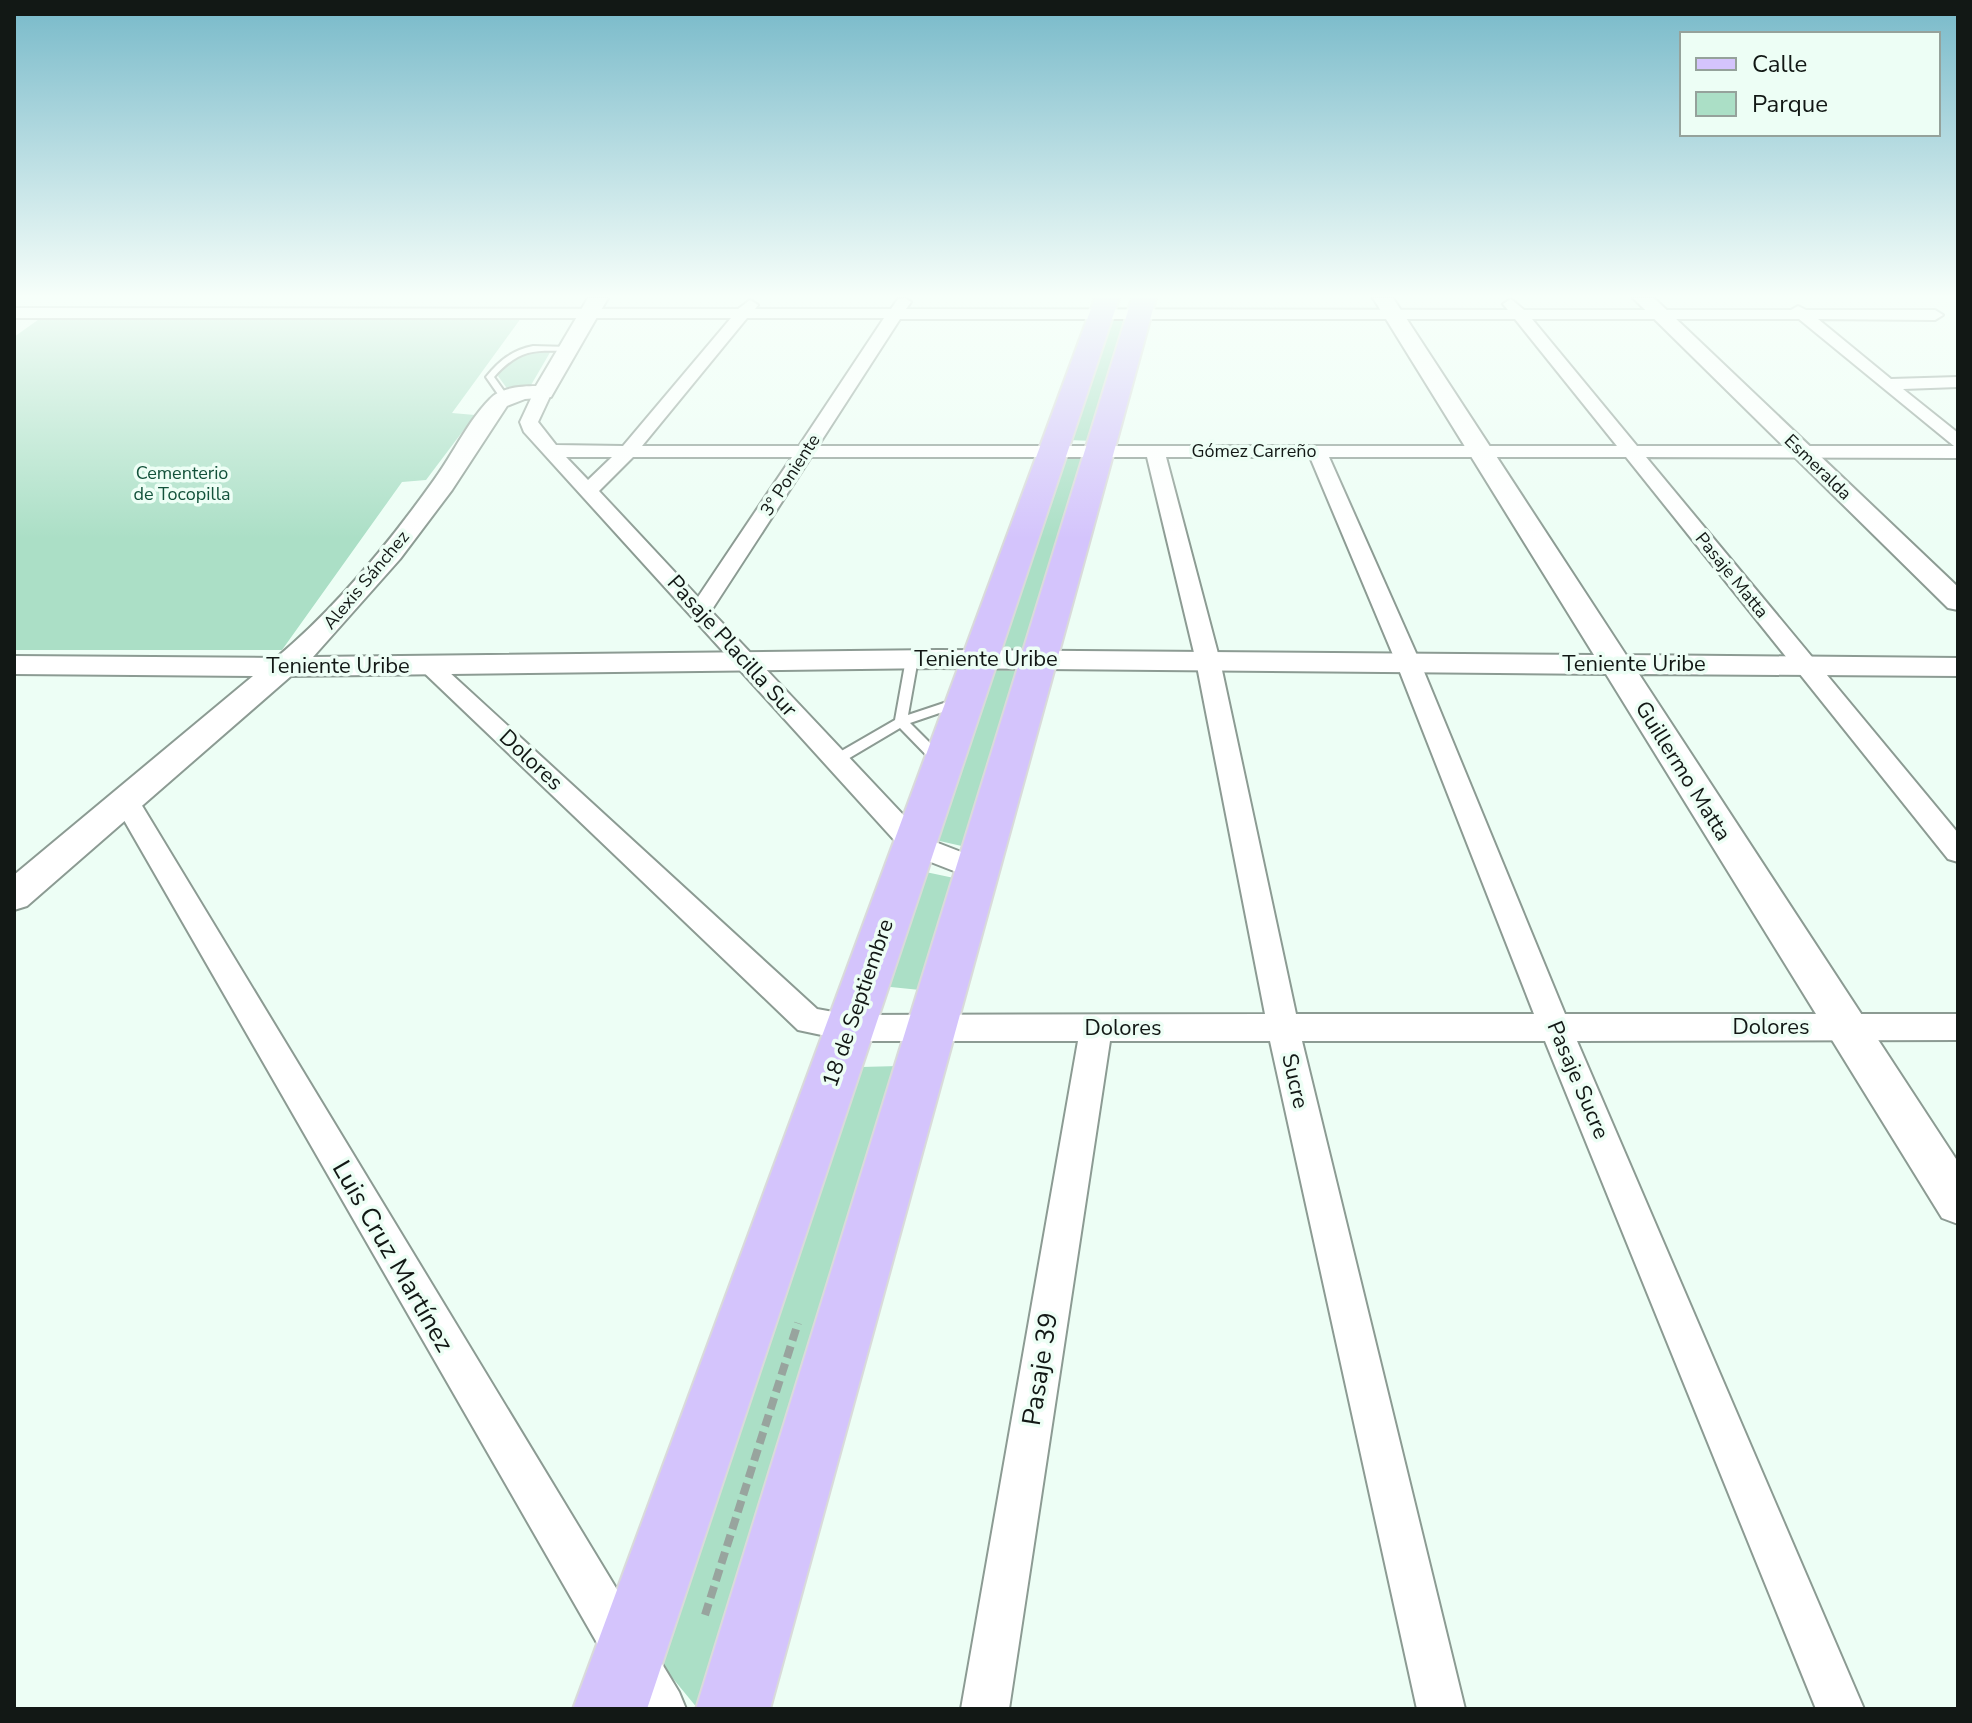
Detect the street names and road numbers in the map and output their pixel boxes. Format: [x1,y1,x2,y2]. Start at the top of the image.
street label: 3° Poniente [755,429,825,521]
street label: Esmeralda [1779,429,1857,505]
street label: Gómez Carreño [1192,439,1316,463]
street label: Alexis Sánchez [318,526,414,634]
street label: Pasaje Matta [1690,527,1774,623]
street label: Pasaje Placilla Sur [660,569,804,724]
street label: Teniente Uribe [914,644,1058,674]
street label: Teniente Uribe [1562,649,1706,679]
street label: Teniente Uribe [266,651,410,681]
street label: Guillermo Matta [1628,695,1738,847]
street label: Dolores [493,723,569,797]
street label: 18 de Septiembre [815,915,901,1091]
street label: Dolores [1732,1012,1810,1042]
street label: Dolores [1084,1013,1162,1043]
street label: Pasaje Sucre [1540,1016,1616,1144]
street label: Sucre [1274,1051,1316,1111]
street label: Luis Cruz Martínez [324,1154,462,1358]
street label: Pasaje 39 [1014,1310,1066,1428]

